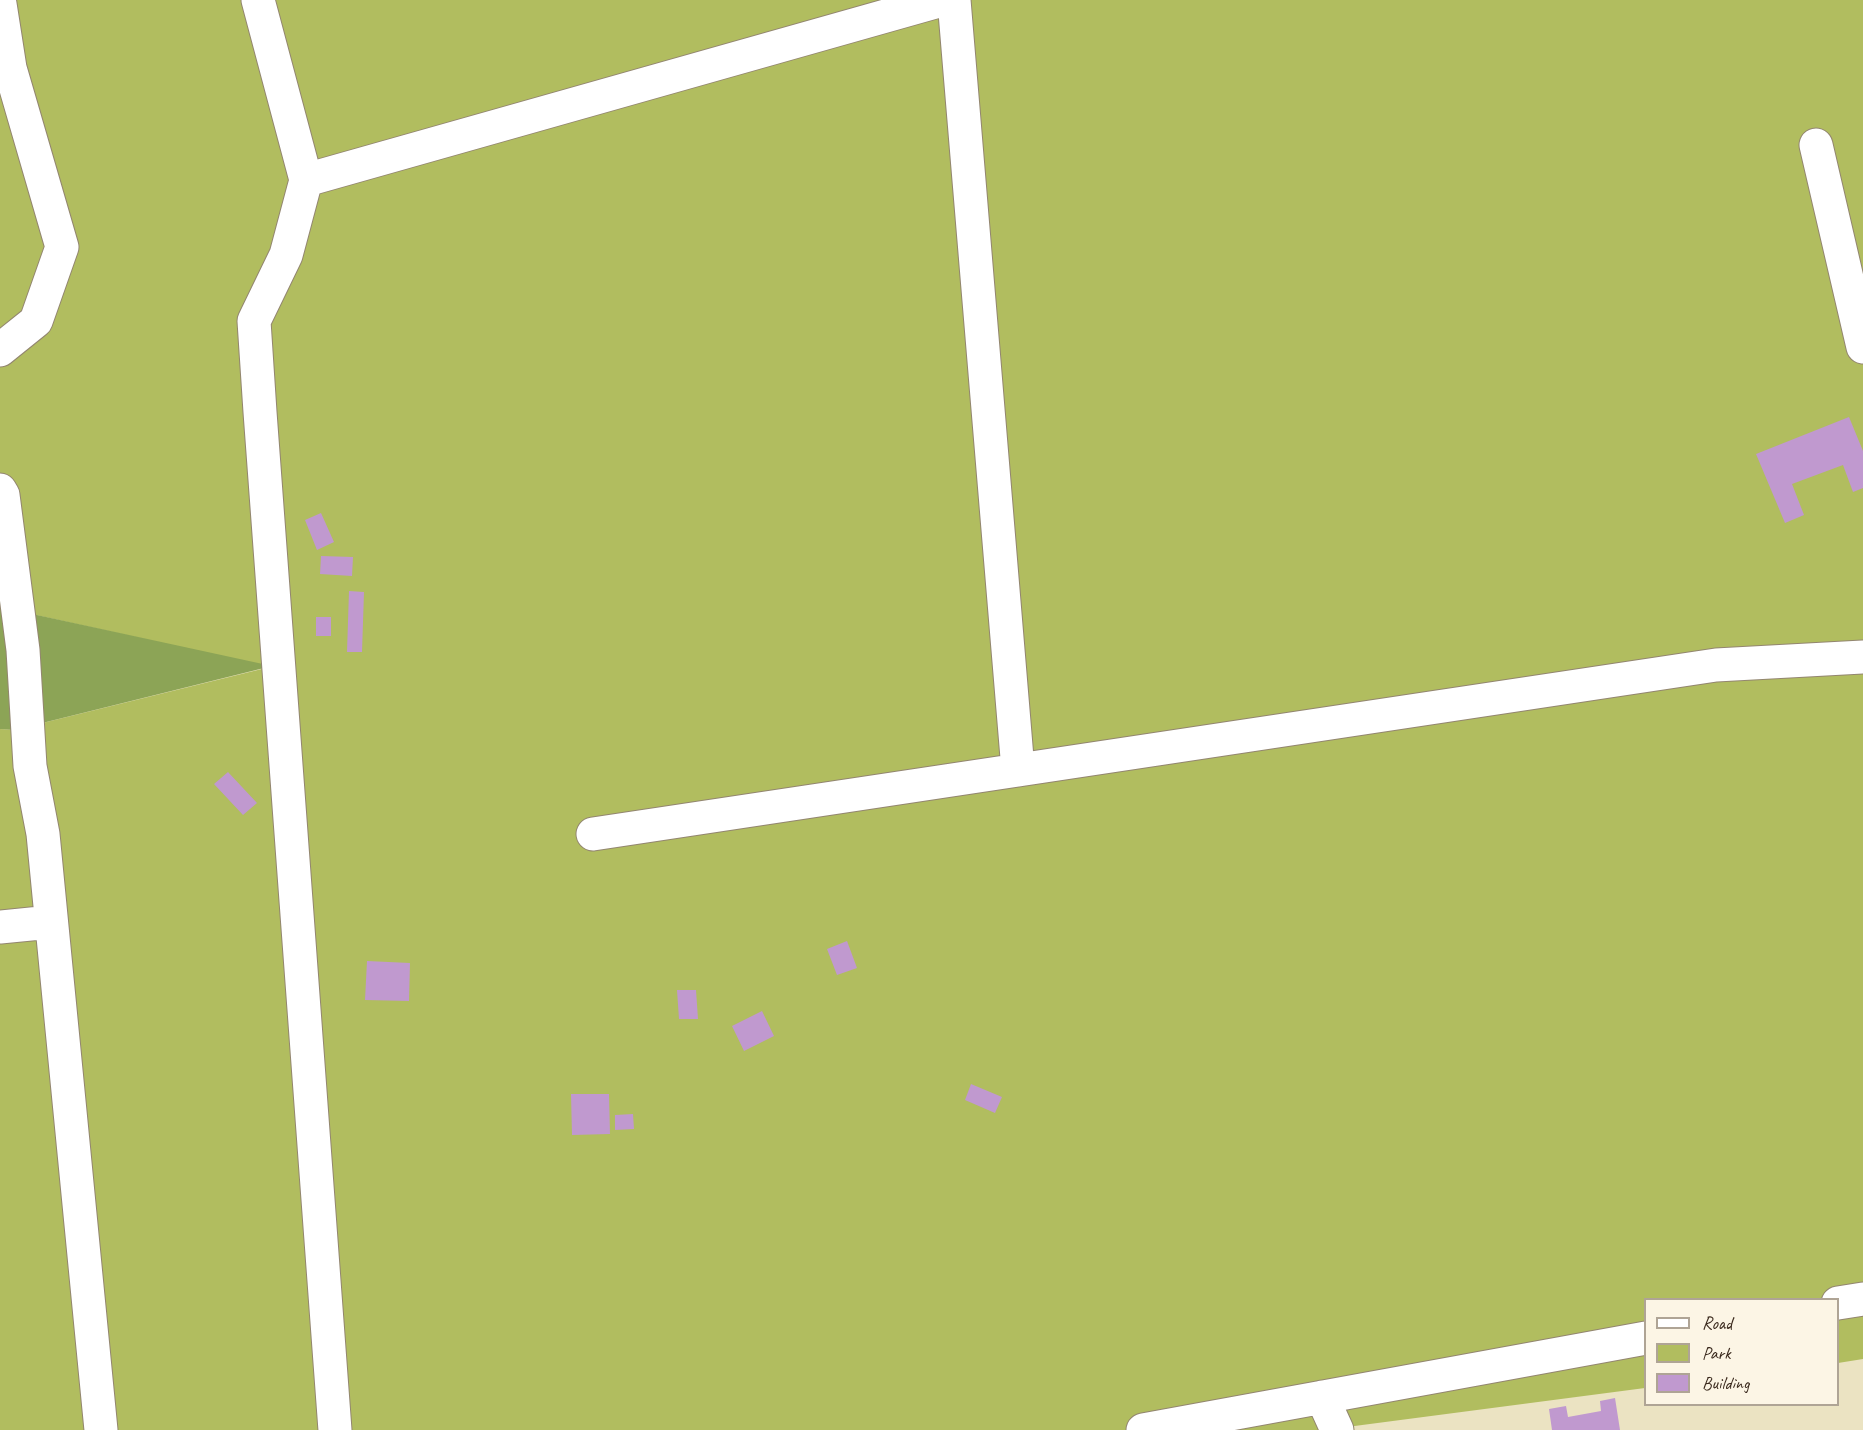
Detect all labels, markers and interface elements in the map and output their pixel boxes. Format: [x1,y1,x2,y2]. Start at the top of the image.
legend [1644,1298,1839,1406]
text: Road [1702,1312,1732,1334]
text: Park [1702,1342,1731,1364]
text: Building [1702,1372,1749,1394]

